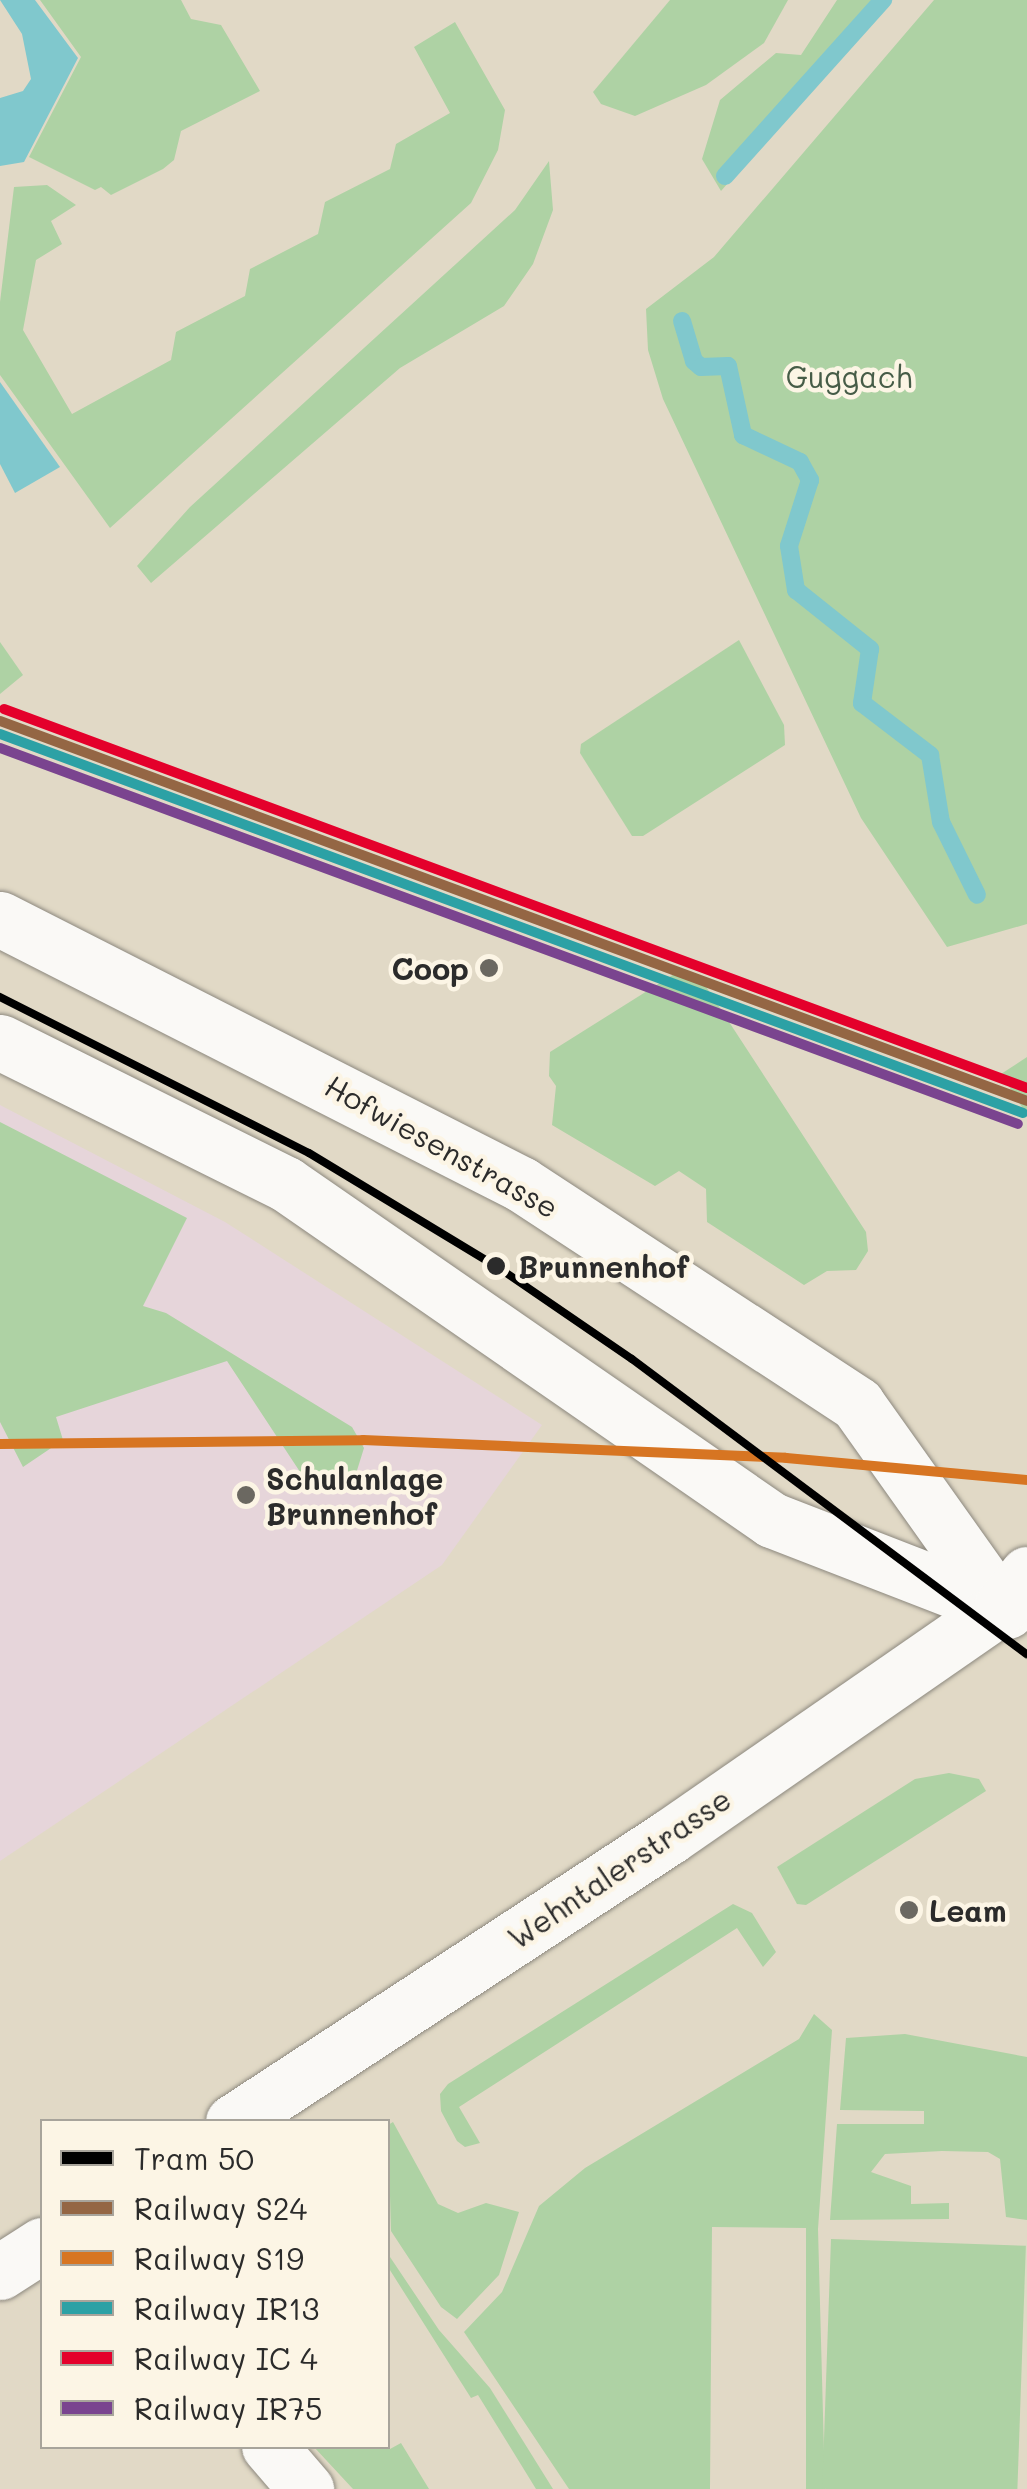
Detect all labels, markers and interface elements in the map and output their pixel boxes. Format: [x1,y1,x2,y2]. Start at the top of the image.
park label: Guggach [786,358,912,394]
place label: Coop [391,950,469,986]
marker: Coop [478,957,500,979]
street label: Hofwiesenstrasse [319,1067,565,1225]
place label: Brunnenhof [518,1248,689,1284]
marker: Brunnenhof [483,1253,509,1279]
place label: Schulanlage Brunnenhof [266,1460,443,1530]
marker: Schulanlage Brunnenhof [235,1484,257,1506]
street label: Wehntalerstrasse [501,1780,737,1956]
place label: Leam [929,1892,1007,1928]
marker: Leam [898,1899,920,1921]
legend [40,2119,390,2449]
text: Tram 50 [134,2138,254,2178]
text: Railway S24 [134,2188,307,2228]
text: Railway S19 [134,2238,304,2278]
text: Railway IR13 [134,2288,319,2328]
text: Railway IC 4 [134,2338,318,2378]
text: Railway IR75 [134,2388,322,2428]

